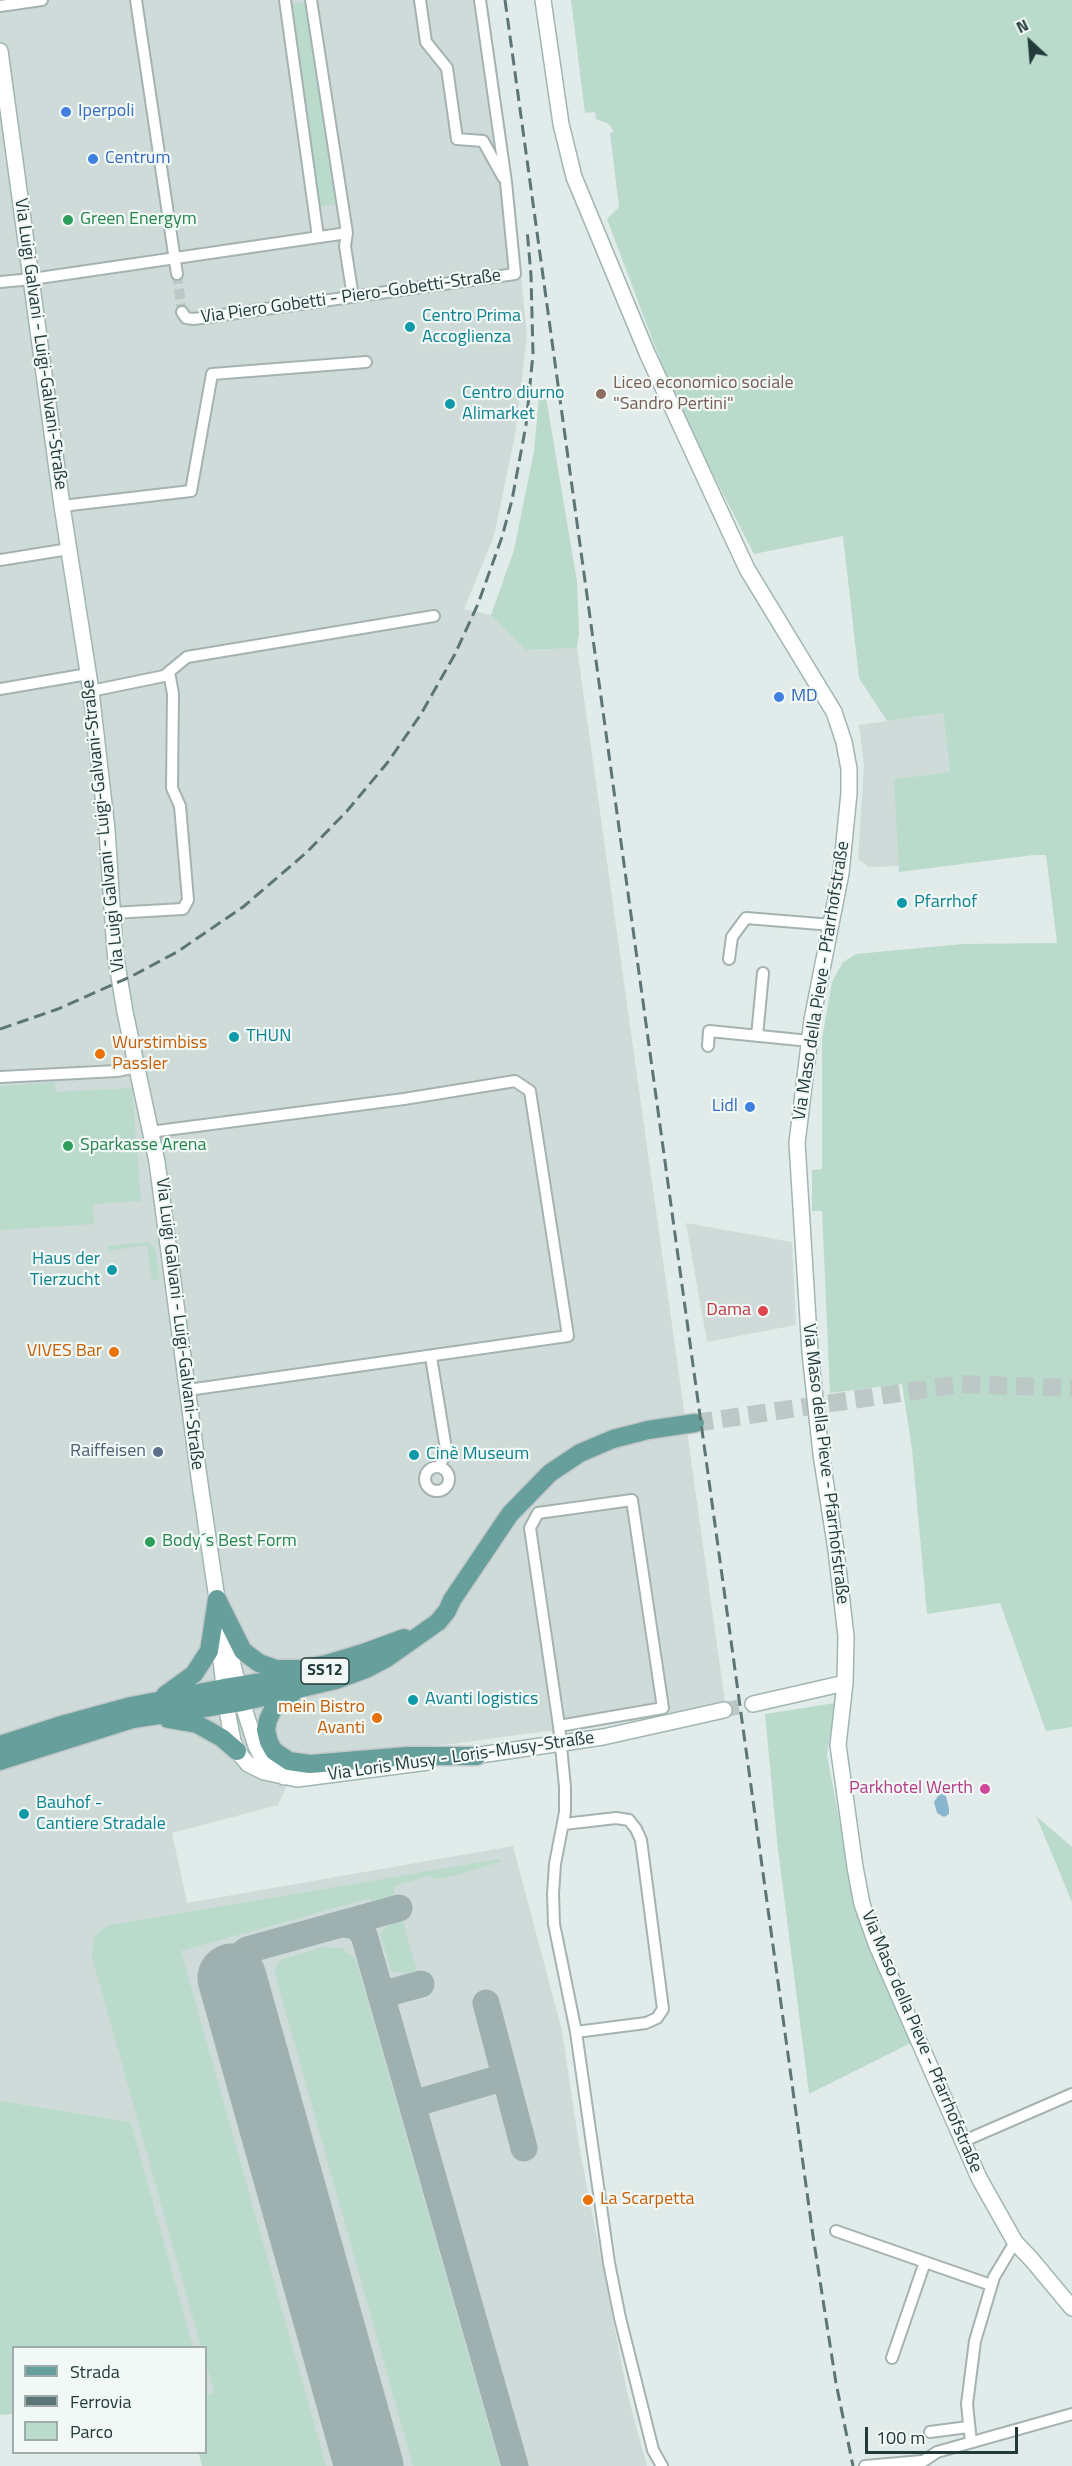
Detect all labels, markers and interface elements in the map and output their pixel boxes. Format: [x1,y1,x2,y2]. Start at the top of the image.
north arrow [1000,12,1060,72]
text: N [1012,13,1032,39]
place label: Iperpoli [78,101,134,123]
marker: Iperpoli [59,105,73,119]
place label: Centrum [105,148,170,170]
marker: Centrum [86,152,100,166]
street label: Via Luigi Galvani - Luigi-Galvani-Straße [9,197,71,491]
place label: Green Energym [80,209,197,231]
marker: Green Energym [61,213,75,227]
street label: Via Piero Gobetti - Piero-Gobetti-Straße [200,265,502,329]
place label: Centro Prima Accoglienza [422,306,521,348]
marker: Centro Prima Accoglienza [403,320,417,334]
place label: Liceo economico sociale "Sandro Pertini" [613,373,793,416]
place label: Centro diurno Alimarket [462,383,565,426]
marker: Liceo economico sociale "Sandro Pertini" [594,387,608,401]
marker: Centro diurno Alimarket [443,397,457,411]
street label: Via Luigi Galvani - Luigi-Galvani-Straße [78,679,130,973]
place label: MD [791,686,818,708]
marker: MD [772,690,786,704]
street label: Via Maso della Pieve - Pfarrhofstraße [789,840,855,1122]
place label: Pfarrhof [914,892,977,914]
marker: Pfarrhof [895,896,909,910]
place label: THUN [246,1026,291,1048]
marker: THUN [227,1030,241,1044]
place label: Wurstimbiss Passler [112,1033,207,1076]
marker: Wurstimbiss Passler [93,1047,107,1061]
place label: Lidl [712,1096,738,1118]
marker: Lidl [743,1100,757,1114]
place label: Sparkasse Arena [80,1135,206,1157]
marker: Sparkasse Arena [61,1139,75,1153]
street label: Via Luigi Galvani - Luigi-Galvani-Straße [150,1177,208,1471]
place label: Haus der Tierzucht [30,1249,100,1292]
marker: Haus der Tierzucht [105,1263,119,1277]
place label: Dama [706,1300,751,1322]
marker: Dama [756,1304,770,1318]
street label: Via Maso della Pieve - Pfarrhofstraße [797,1322,853,1606]
place label: VIVES Bar [27,1341,102,1363]
marker: VIVES Bar [107,1345,121,1359]
place label: Raiffeisen [70,1441,146,1463]
place label: Cinè Museum [426,1444,529,1466]
marker: Raiffeisen [151,1445,165,1459]
marker: Cinè Museum [407,1448,421,1462]
place label: Body´s Best Form [162,1531,297,1553]
marker: Body´s Best Form [143,1535,157,1549]
road number: SS12 [301,1658,349,1684]
place label: Avanti logistics [425,1689,538,1711]
marker: Avanti logistics [406,1693,420,1707]
place label: mein Bistro Avanti [278,1697,365,1740]
marker: mein Bistro Avanti [370,1711,384,1725]
street label: Via Loris Musy - Loris-Musy-Straße [326,1728,596,1786]
place label: Parkhotel Werth [849,1778,973,1800]
marker: Parkhotel Werth [978,1782,992,1796]
place label: Bauhof - Cantiere Stradale [36,1793,166,1836]
marker: Bauhof - Cantiere Stradale [17,1807,31,1821]
street label: Via Maso della Pieve - Pfarrhofstraße [856,1908,986,2176]
place label: La Scarpetta [600,2189,695,2211]
marker: La Scarpetta [581,2193,595,2207]
legend [12,2346,207,2454]
text: Strada [70,2358,120,2385]
text: Ferrovia [70,2388,131,2415]
scale bar [868,2415,1021,2453]
text: Parco [70,2418,113,2445]
text: 100 m [876,2424,925,2451]

